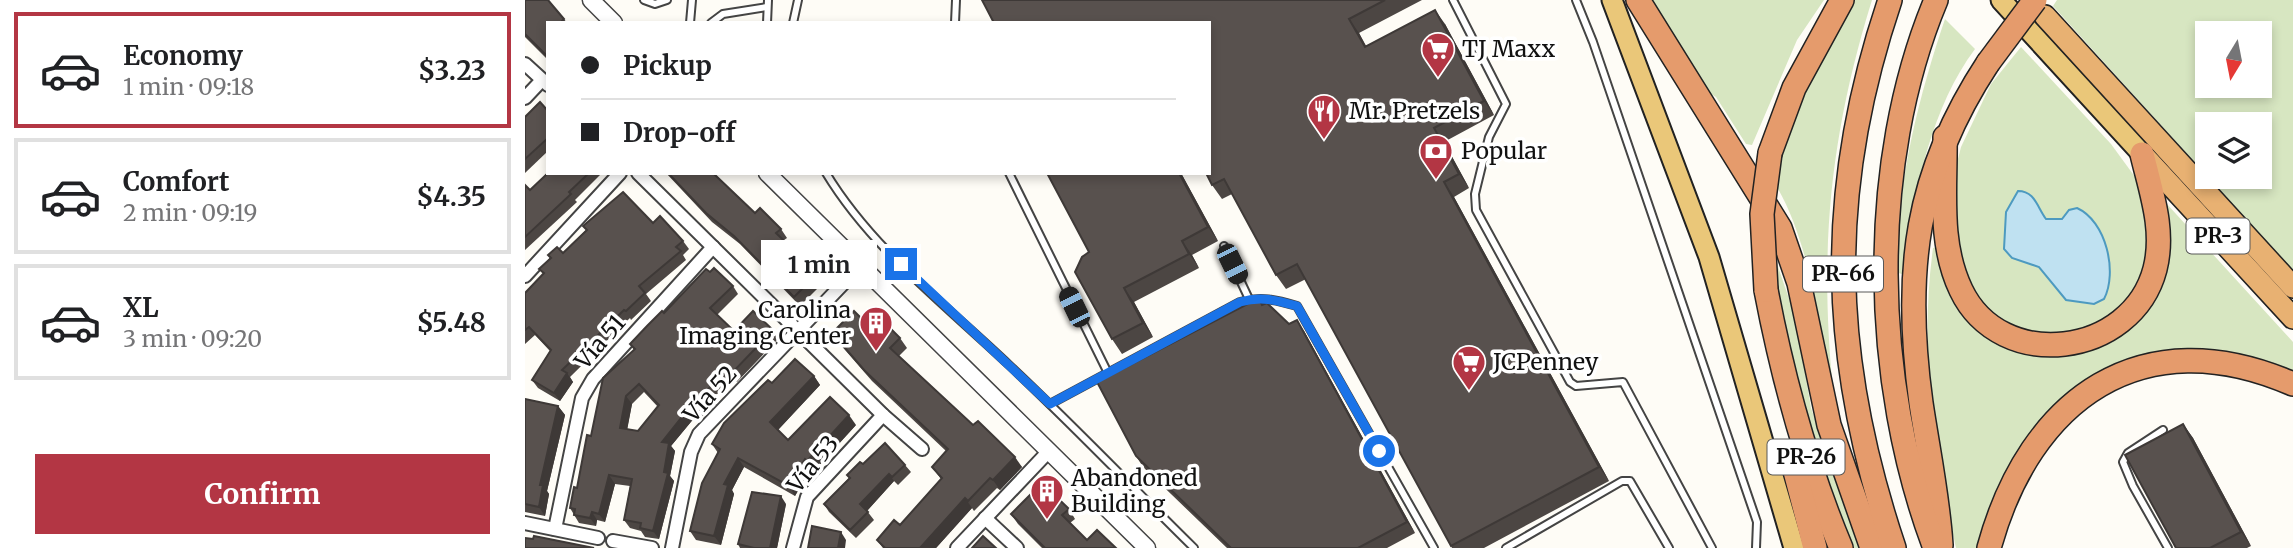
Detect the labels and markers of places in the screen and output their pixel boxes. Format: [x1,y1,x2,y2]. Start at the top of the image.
supermarket icon: TJ Maxx [1419,30,1457,79]
place label: TJ Maxx [1462,34,1556,63]
restaurant icon: Mr. Pretzels [1305,92,1343,141]
place label: Mr. Pretzels [1349,96,1480,125]
bank icon: Popular [1417,132,1455,181]
place label: Popular [1461,136,1547,165]
place label: Carolina Imaging Center [679,295,851,350]
building icon: Carolina Imaging Center [857,304,895,353]
supermarket icon: JCPenney [1450,343,1488,392]
place label: JCPenney [1492,347,1599,376]
place label: Abandoned Building [1070,463,1198,518]
building icon: Abandoned Building [1028,472,1066,521]

